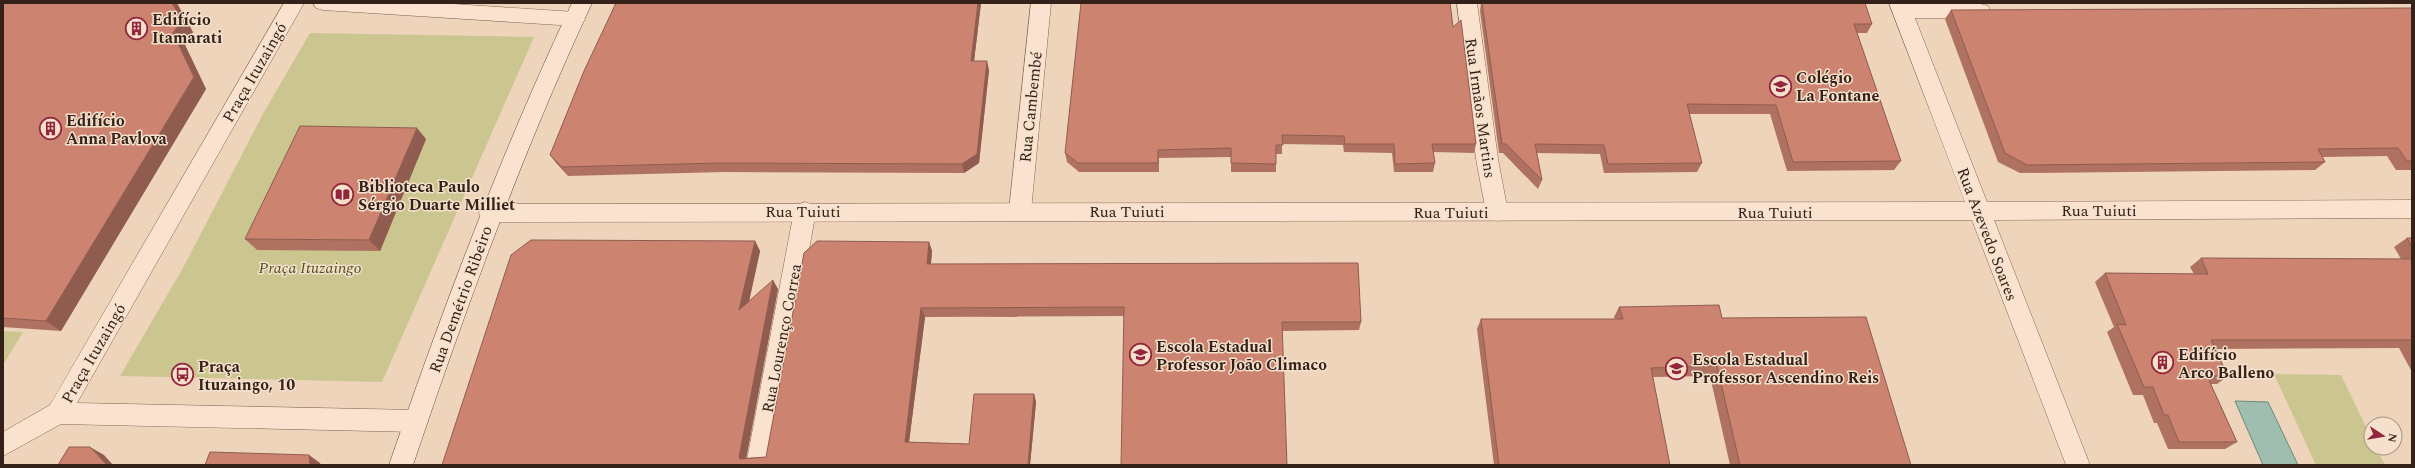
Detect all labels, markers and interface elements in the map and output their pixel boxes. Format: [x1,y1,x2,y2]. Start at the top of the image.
place label: Edifício Itamarati [152,8,222,50]
building icon: Edifício Itamarati [124,15,150,41]
street label: Praça Ituzaingó [217,18,293,127]
street label: Rua Irmãos Martins [1458,36,1502,180]
street label: Rua Cambembé [1013,50,1049,164]
place label: Colégio La Fontane [1796,66,1879,108]
school or university icon: Colégio La Fontane [1767,73,1793,99]
place label: Edifício Anna Pavlova [66,109,168,151]
building icon: Edifício Anna Pavlova [38,116,64,142]
street label: Rua Azevedo Soares [1950,164,2024,305]
place label: Biblioteca Paulo Sérgio Duarte Milliet [358,175,515,217]
library icon: Biblioteca Paulo Sérgio Duarte Milliet [330,182,356,208]
street label: Rua Tuiuti [2061,199,2137,223]
street label: Rua Tuiuti [765,200,841,224]
street label: Rua Tuiuti [1089,200,1165,224]
street label: Rua Tuiuti [1413,201,1489,225]
street label: Rua Tuiuti [1737,201,1813,225]
street label: Rua Demétrio Ribeiro [423,222,499,376]
park label: Praça Ituzaingo [258,256,362,280]
street label: Rua Lourenço Correa [756,261,808,415]
street label: Praça Ituzaingó [56,299,132,408]
place label: Escola Estadual Professor João Climaco [1156,335,1327,377]
school or university icon: Escola Estadual Professor João Climaco [1127,342,1153,368]
place label: Edifício Arco Balleno [2178,343,2275,385]
place label: Escola Estadual Professor Ascendino Reis [1692,348,1879,390]
building icon: Edifício Arco Balleno [2150,350,2176,376]
place label: Praça Ituzaingo, 10 [198,355,295,397]
school or university icon: Escola Estadual Professor Ascendino Reis [1663,355,1689,381]
bus stop icon: Praça Ituzaingo, 10 [170,362,196,388]
north arrow [2363,416,2403,456]
text: N [2383,432,2402,444]

